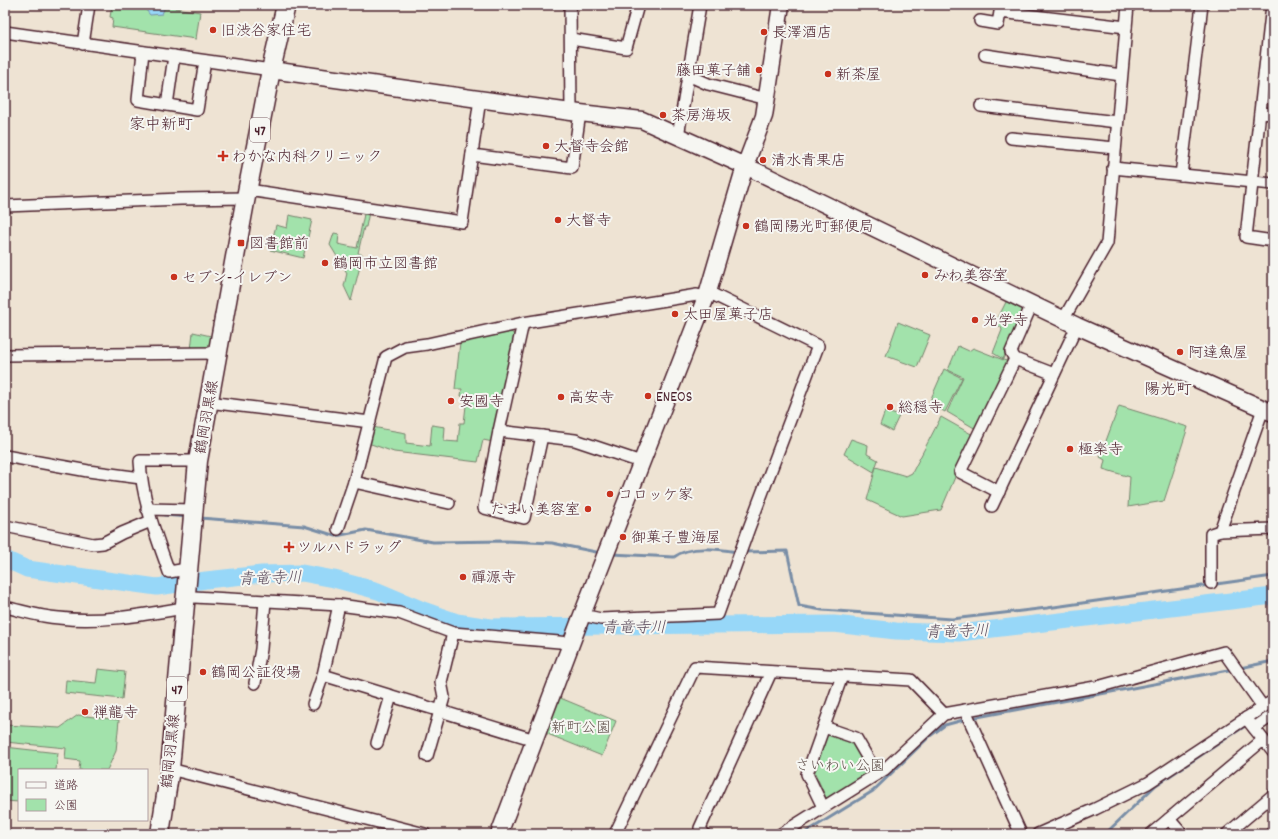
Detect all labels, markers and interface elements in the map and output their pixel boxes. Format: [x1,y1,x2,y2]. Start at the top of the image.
place label: 旧渋谷家住宅 [221,21,311,43]
place label: 長澤酒店 [772,23,832,45]
marker: 旧渋谷家住宅 [208,25,218,35]
marker: 長澤酒店 [759,27,769,37]
place label: 藤田菓子舗 [676,61,751,83]
marker: 藤田菓子舗 [754,65,764,75]
place label: 新茶屋 [836,65,881,87]
marker: 新茶屋 [823,69,833,79]
place label: 茶房海坂 [671,106,731,128]
marker: 茶房海坂 [658,110,668,120]
district label: 家中新町 [129,114,193,137]
road number: 47 [250,118,270,142]
place label: 大督寺会館 [554,137,629,159]
marker: 大督寺会館 [541,141,551,151]
place label: わかな内科クリニック [232,147,382,169]
marker: わかな内科クリニック [217,150,229,162]
place label: 清水青果店 [771,151,846,173]
marker: 清水青果店 [758,155,768,165]
place label: 大督寺 [566,211,611,233]
marker: 大督寺 [553,215,563,225]
place label: 鶴岡陽光町郵便局 [754,217,874,239]
marker: 鶴岡陽光町郵便局 [741,221,751,231]
place label: 図書館前 [249,234,309,256]
marker: 図書館前 [236,238,246,248]
place label: 鶴岡市立図書館 [333,254,438,276]
marker: 鶴岡市立図書館 [320,258,330,268]
place label: みわ美容室 [933,266,1008,288]
place label: セブン-イレブン [182,268,292,290]
marker: みわ美容室 [920,270,930,280]
marker: セブン-イレブン [169,272,179,282]
place label: 太田屋菓子店 [683,305,773,327]
marker: 太田屋菓子店 [670,309,680,319]
place label: 光学寺 [983,311,1028,333]
marker: 光学寺 [970,315,980,325]
place label: 阿達魚屋 [1188,343,1248,365]
marker: 阿達魚屋 [1175,347,1185,357]
street label: 鶴岡羽黒線 [191,378,225,456]
district label: 陽光町 [1144,379,1192,402]
place label: ENEOS [656,387,692,409]
place label: 高安寺 [569,388,614,410]
marker: ENEOS [643,391,653,401]
place label: 安國寺 [459,392,504,414]
marker: 高安寺 [556,392,566,402]
marker: 安國寺 [446,396,456,406]
place label: 総穏寺 [898,398,943,420]
marker: 総穏寺 [885,402,895,412]
place label: 極楽寺 [1078,440,1123,462]
marker: 極楽寺 [1065,444,1075,454]
place label: コロッケ家 [618,485,693,507]
marker: コロッケ家 [605,489,615,499]
place label: たまい美容室 [490,500,580,522]
marker: たまい美容室 [583,504,593,514]
place label: 御菓子豊海屋 [631,528,721,550]
marker: 御菓子豊海屋 [618,532,628,542]
place label: ツルハドラッグ [297,538,401,560]
marker: ツルハドラッグ [284,542,294,552]
water label: 青竜寺川 [238,567,302,592]
place label: 禪源寺 [471,568,516,590]
marker: 禪源寺 [458,572,468,582]
water label: 青竜寺川 [602,617,666,640]
water label: 青竜寺川 [925,620,989,645]
place label: 鶴岡公証役場 [211,663,301,685]
marker: 鶴岡公証役場 [198,667,208,677]
road number: 47 [167,677,187,701]
place label: 禅龍寺 [93,703,138,725]
marker: 禅龍寺 [80,707,90,717]
street label: 鶴岡羽黒線 [157,713,187,790]
park label: 新町公園 [551,718,611,740]
park label: さいわい公園 [795,756,885,778]
legend [18,769,148,821]
text: 道路 [54,778,78,795]
text: 公園 [54,798,78,815]

